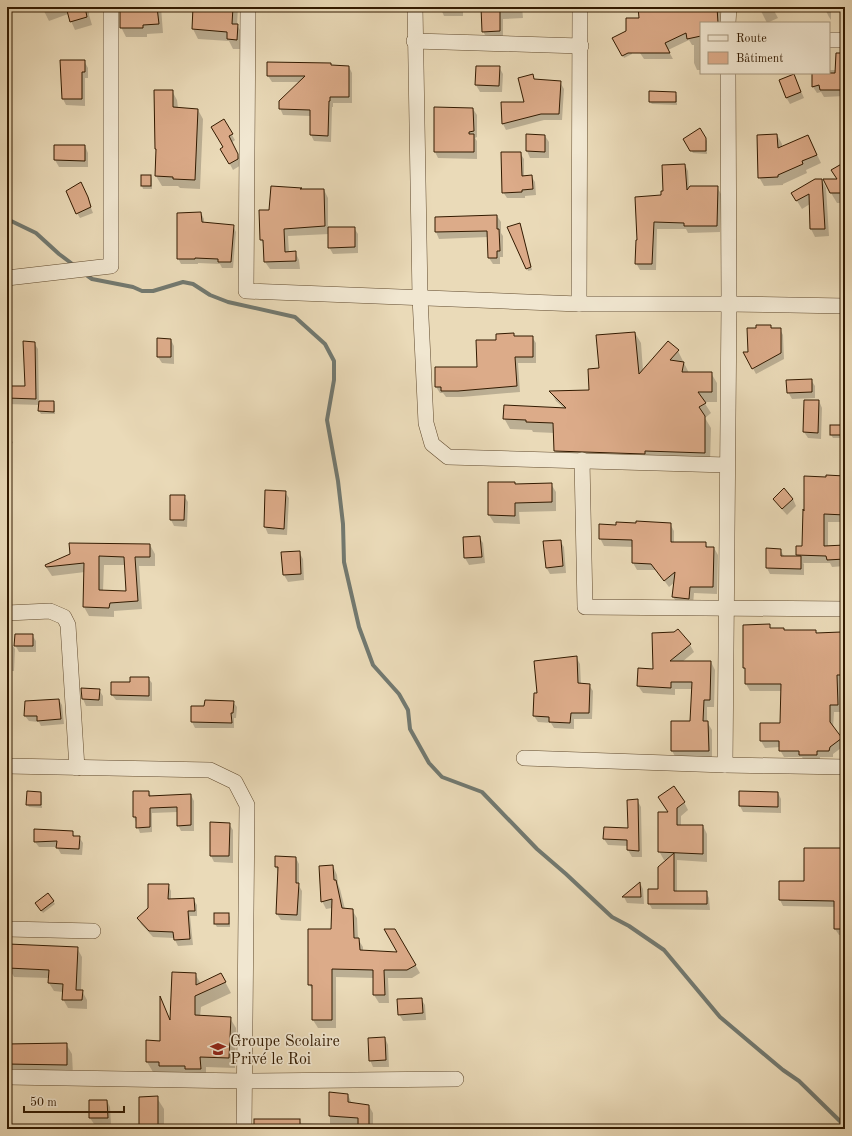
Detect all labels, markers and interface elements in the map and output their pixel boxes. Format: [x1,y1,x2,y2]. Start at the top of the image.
legend [700,22,830,74]
text: Route [736,33,767,45]
text: Bâtiment [736,53,783,65]
place label: Groupe Scolaire Privé le Roi [230,1034,340,1068]
school or university icon: Groupe Scolaire Privé le Roi [209,1040,227,1058]
scale bar [24,1088,124,1114]
text: 50 m [30,1096,57,1109]

